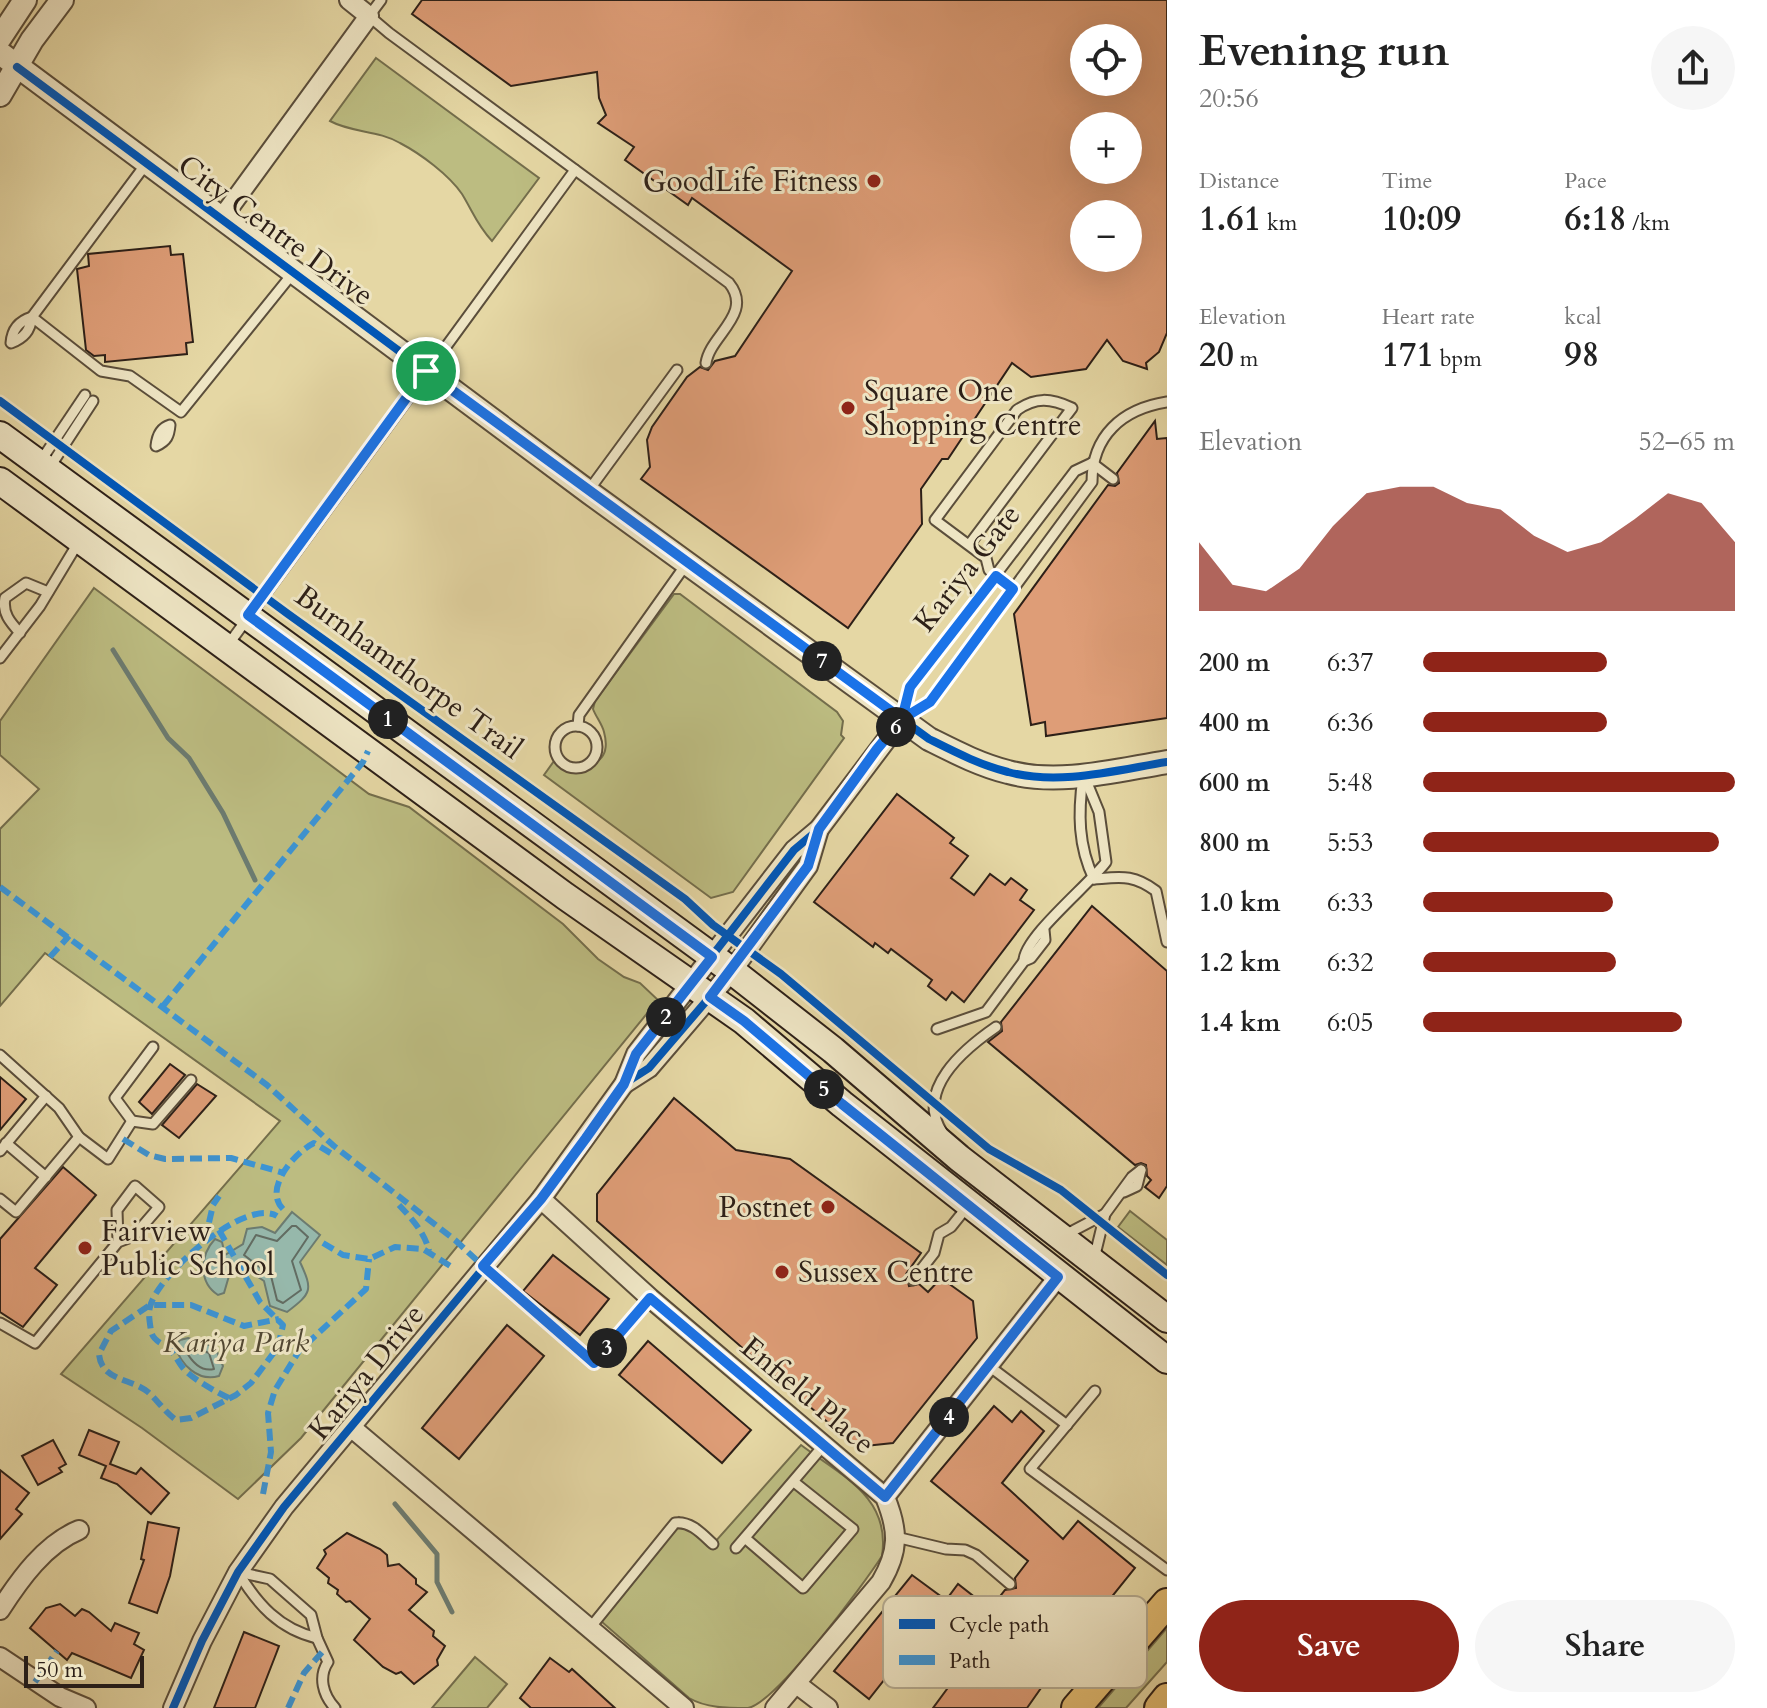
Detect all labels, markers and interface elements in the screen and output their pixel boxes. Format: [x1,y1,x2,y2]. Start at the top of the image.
text: Evening run [1199,21,1449,81]
map controls [1070,24,1142,272]
button: locate [1070,24,1142,96]
button: share [1651,26,1735,110]
text: 20:56 [1199,81,1259,116]
button: + [1070,112,1142,184]
street label: City Centre Drive [169,145,382,315]
place label: GoodLife Fitness [643,161,858,202]
text: Distance [1199,166,1279,196]
text: Time [1382,166,1433,196]
text: Pace [1564,166,1607,196]
marker: GoodLife Fitness [865,172,883,190]
text: 1.61 [1199,196,1261,242]
text: 10:09 [1382,196,1461,242]
text: 6:18 [1564,196,1626,242]
button: − [1070,200,1142,272]
text: km [1261,208,1297,238]
text: /km [1626,208,1670,238]
text: Elevation [1199,302,1286,332]
text: Heart rate [1382,302,1475,332]
text: kcal [1564,302,1601,332]
text: 20 [1199,332,1234,378]
text: 171 [1382,332,1434,378]
text: 98 [1564,332,1599,378]
pin [392,337,460,405]
text: m [1234,344,1258,374]
text: bpm [1434,344,1482,374]
icon: arrive [404,349,448,393]
place label: Square One Shopping Centre [864,371,1082,446]
marker: Square One Shopping Centre [839,399,857,417]
text: Elevation [1199,424,1302,459]
text: 52–65 m [1638,424,1735,459]
street label: Kariya Gate [905,496,1030,641]
street label: Burnhamthorpe Trail [286,576,531,769]
pin: 7 [802,641,842,681]
text: 200 m [1199,645,1270,680]
text: 6:37 [1327,645,1374,680]
text: 7 [816,646,828,676]
pin: 1 [368,699,408,739]
text: 1 [382,704,394,734]
text: 400 m [1199,705,1270,740]
text: 6:36 [1327,705,1374,740]
pin: 6 [876,707,916,747]
text: 6 [890,712,902,742]
text: 600 m [1199,765,1270,800]
text: 5:48 [1327,765,1374,800]
text: 800 m [1199,825,1270,860]
text: 5:53 [1327,825,1374,860]
text: 1.0 km [1199,885,1280,920]
text: 6:33 [1327,885,1374,920]
text: 1.2 km [1199,945,1280,980]
text: 6:32 [1327,945,1374,980]
pin: 2 [646,997,686,1037]
text: 2 [660,1002,672,1032]
text: 1.4 km [1199,1005,1280,1040]
text: 6:05 [1327,1005,1374,1040]
pin: 5 [804,1069,844,1109]
text: 5 [818,1074,830,1104]
place label: Postnet [718,1187,813,1228]
marker: Postnet [819,1198,837,1216]
place label: Fairview Public School [101,1211,275,1286]
marker: Fairview Public School [76,1239,94,1257]
place label: Sussex Centre [798,1252,974,1293]
marker: Sussex Centre [773,1263,791,1281]
street label: Kariya Drive [299,1296,434,1449]
park label: Kariya Park [163,1322,309,1363]
street label: Enfield Place [732,1327,883,1464]
pin: 3 [587,1328,627,1368]
text: 3 [601,1333,613,1363]
pin: 4 [929,1397,969,1437]
text: 4 [943,1402,955,1432]
legend [883,1596,1147,1688]
button: Save [1199,1600,1459,1692]
button: Share [1475,1600,1735,1692]
text: Cycle path [949,1610,1049,1640]
text: Path [949,1646,991,1676]
scale bar [24,1652,144,1688]
text: 50 m [36,1655,83,1685]

